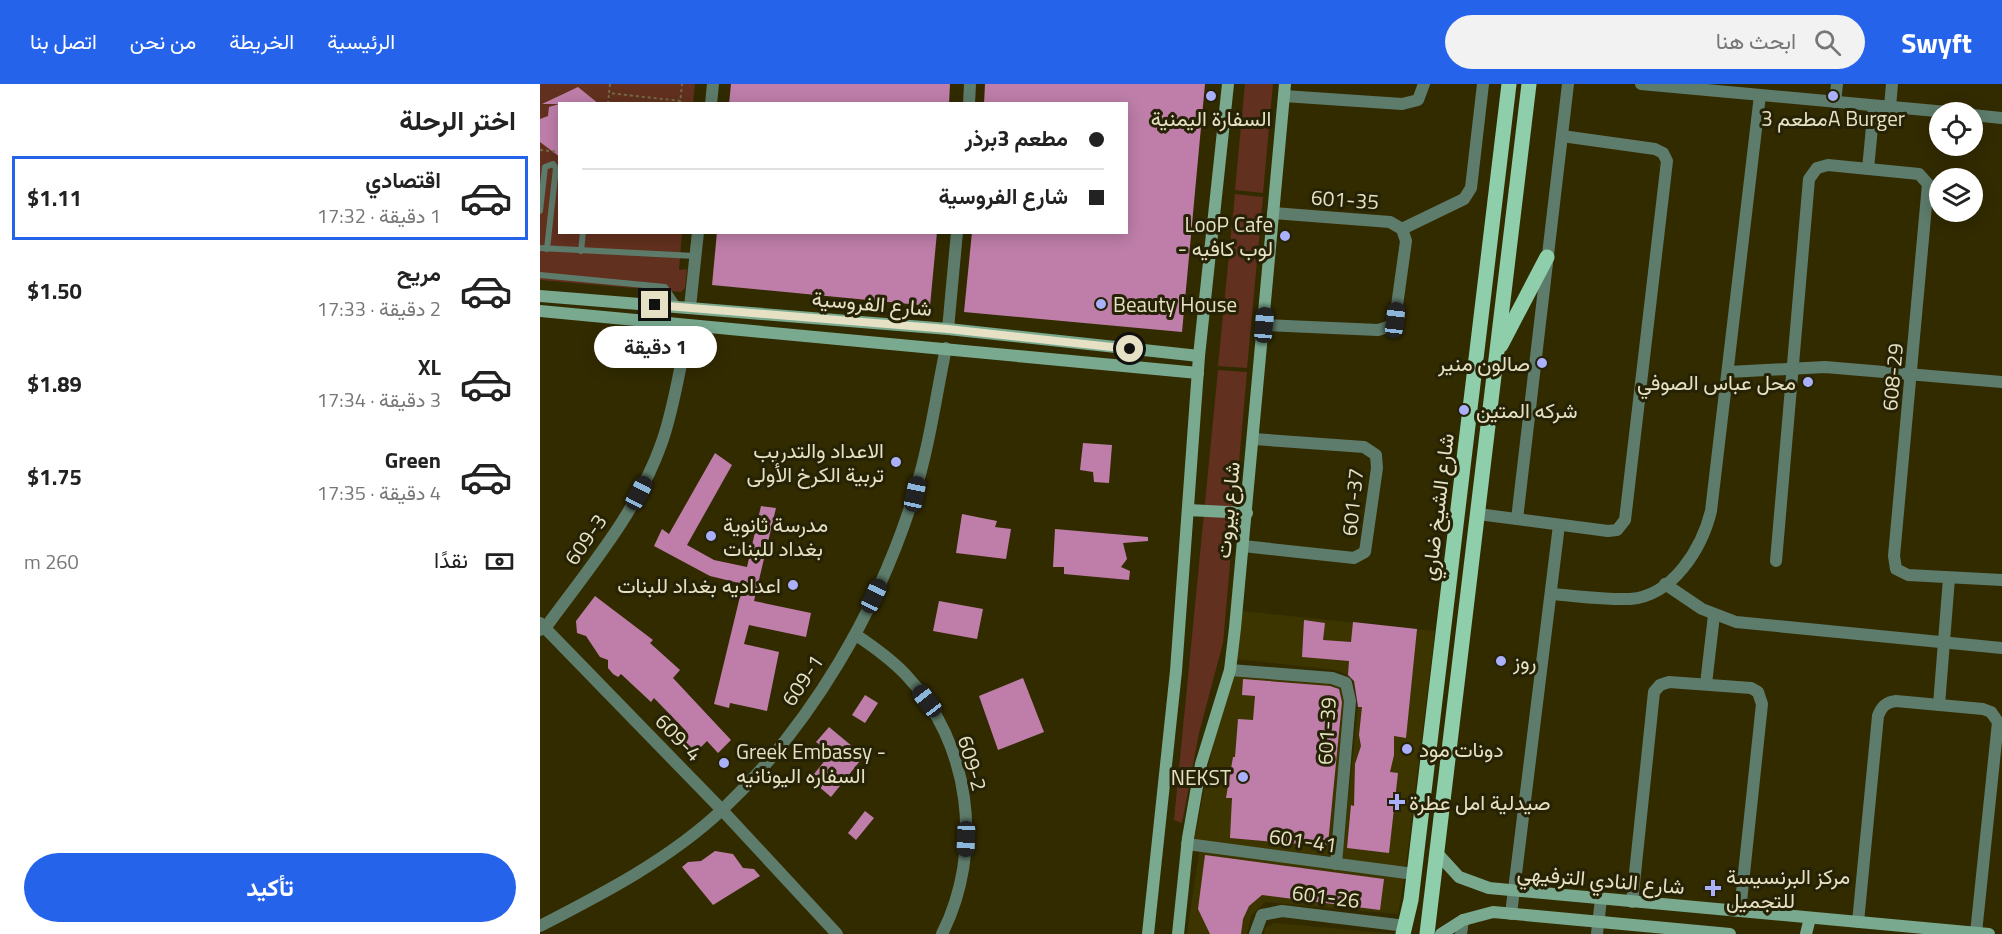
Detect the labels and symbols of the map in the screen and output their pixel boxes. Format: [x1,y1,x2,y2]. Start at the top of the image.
marker: السفارة اليمنية [1204,89,1218,103]
marker: مطعم 3A Burger [1826,89,1840,103]
place label: السفارة اليمنية [1151,102,1271,134]
place label: مطعم 3A Burger [1761,102,1905,134]
street label: 601-35 [1310,181,1380,217]
place label: LooP Cafe - لوب كافيه [1178,208,1273,264]
marker: LooP Cafe - لوب كافيه [1278,229,1292,243]
street label: شارع الفروسية [811,282,933,324]
place label: Beauty House [1113,288,1237,320]
route end [641,291,668,318]
marker: Beauty House [1094,297,1108,311]
car [1384,301,1406,339]
car [1253,306,1275,344]
callout: 1 دقيقة [594,326,716,368]
route start [1116,335,1143,362]
street label: 608-29 [1873,342,1911,412]
place label: صالون منير [1437,347,1530,379]
marker: صالون منير [1535,356,1549,370]
place label: محل عباس الصوفي [1637,366,1796,400]
marker: محل عباس الصوفي [1801,375,1815,389]
place label: شركه المتين [1476,394,1578,426]
marker: شركه المتين [1457,403,1471,417]
street label: شارع الشيخ ضاري [1412,431,1464,583]
place label: الاعداد والتدريب تربية الكرخ الأولى [746,434,884,490]
marker: الاعداد والتدريب تربية الكرخ الأولى [889,455,903,469]
street label: شارع بيروت [1206,460,1248,560]
street label: 601-37 [1333,467,1371,537]
car [623,473,655,513]
car [902,475,928,513]
street label: 609-3 [556,507,614,571]
place label: مدرسة ثانوية بغداد للبنات [723,508,828,564]
marker: مدرسة ثانوية بغداد للبنات [704,529,718,543]
place label: اعداديه بغداد للبنات [617,569,781,601]
car [858,576,890,616]
marker: اعداديه بغداد للبنات [786,578,800,592]
place label: روز [1512,645,1536,677]
street label: 609-1 [773,648,831,712]
marker: روز [1494,654,1508,668]
car [909,681,945,721]
street label: 601-39 [1308,696,1344,766]
street label: 609-4 [648,706,710,768]
street label: 609-2 [950,732,996,794]
place label: دونات مود [1419,733,1503,765]
place label: Greek Embassy - السفاره اليونانيه [736,735,886,791]
marker: دونات مود [1400,742,1414,756]
marker: Greek Embassy - السفاره اليونانيه [717,756,731,770]
place label: NEKST [1171,761,1231,793]
marker: NEKST [1236,770,1250,784]
place label: صيدلية امل عطرة [1409,786,1551,818]
marker: صيدلية امل عطرة [1390,795,1404,809]
street label: 601-41 [1267,819,1339,861]
car [956,821,976,857]
street label: شارع النادي الترفيهي [1516,856,1686,904]
place label: مركز البرنسيسة للتجميل [1726,860,1850,916]
street label: 601-26 [1290,876,1362,916]
marker: مركز البرنسيسة للتجميل [1704,879,1722,897]

